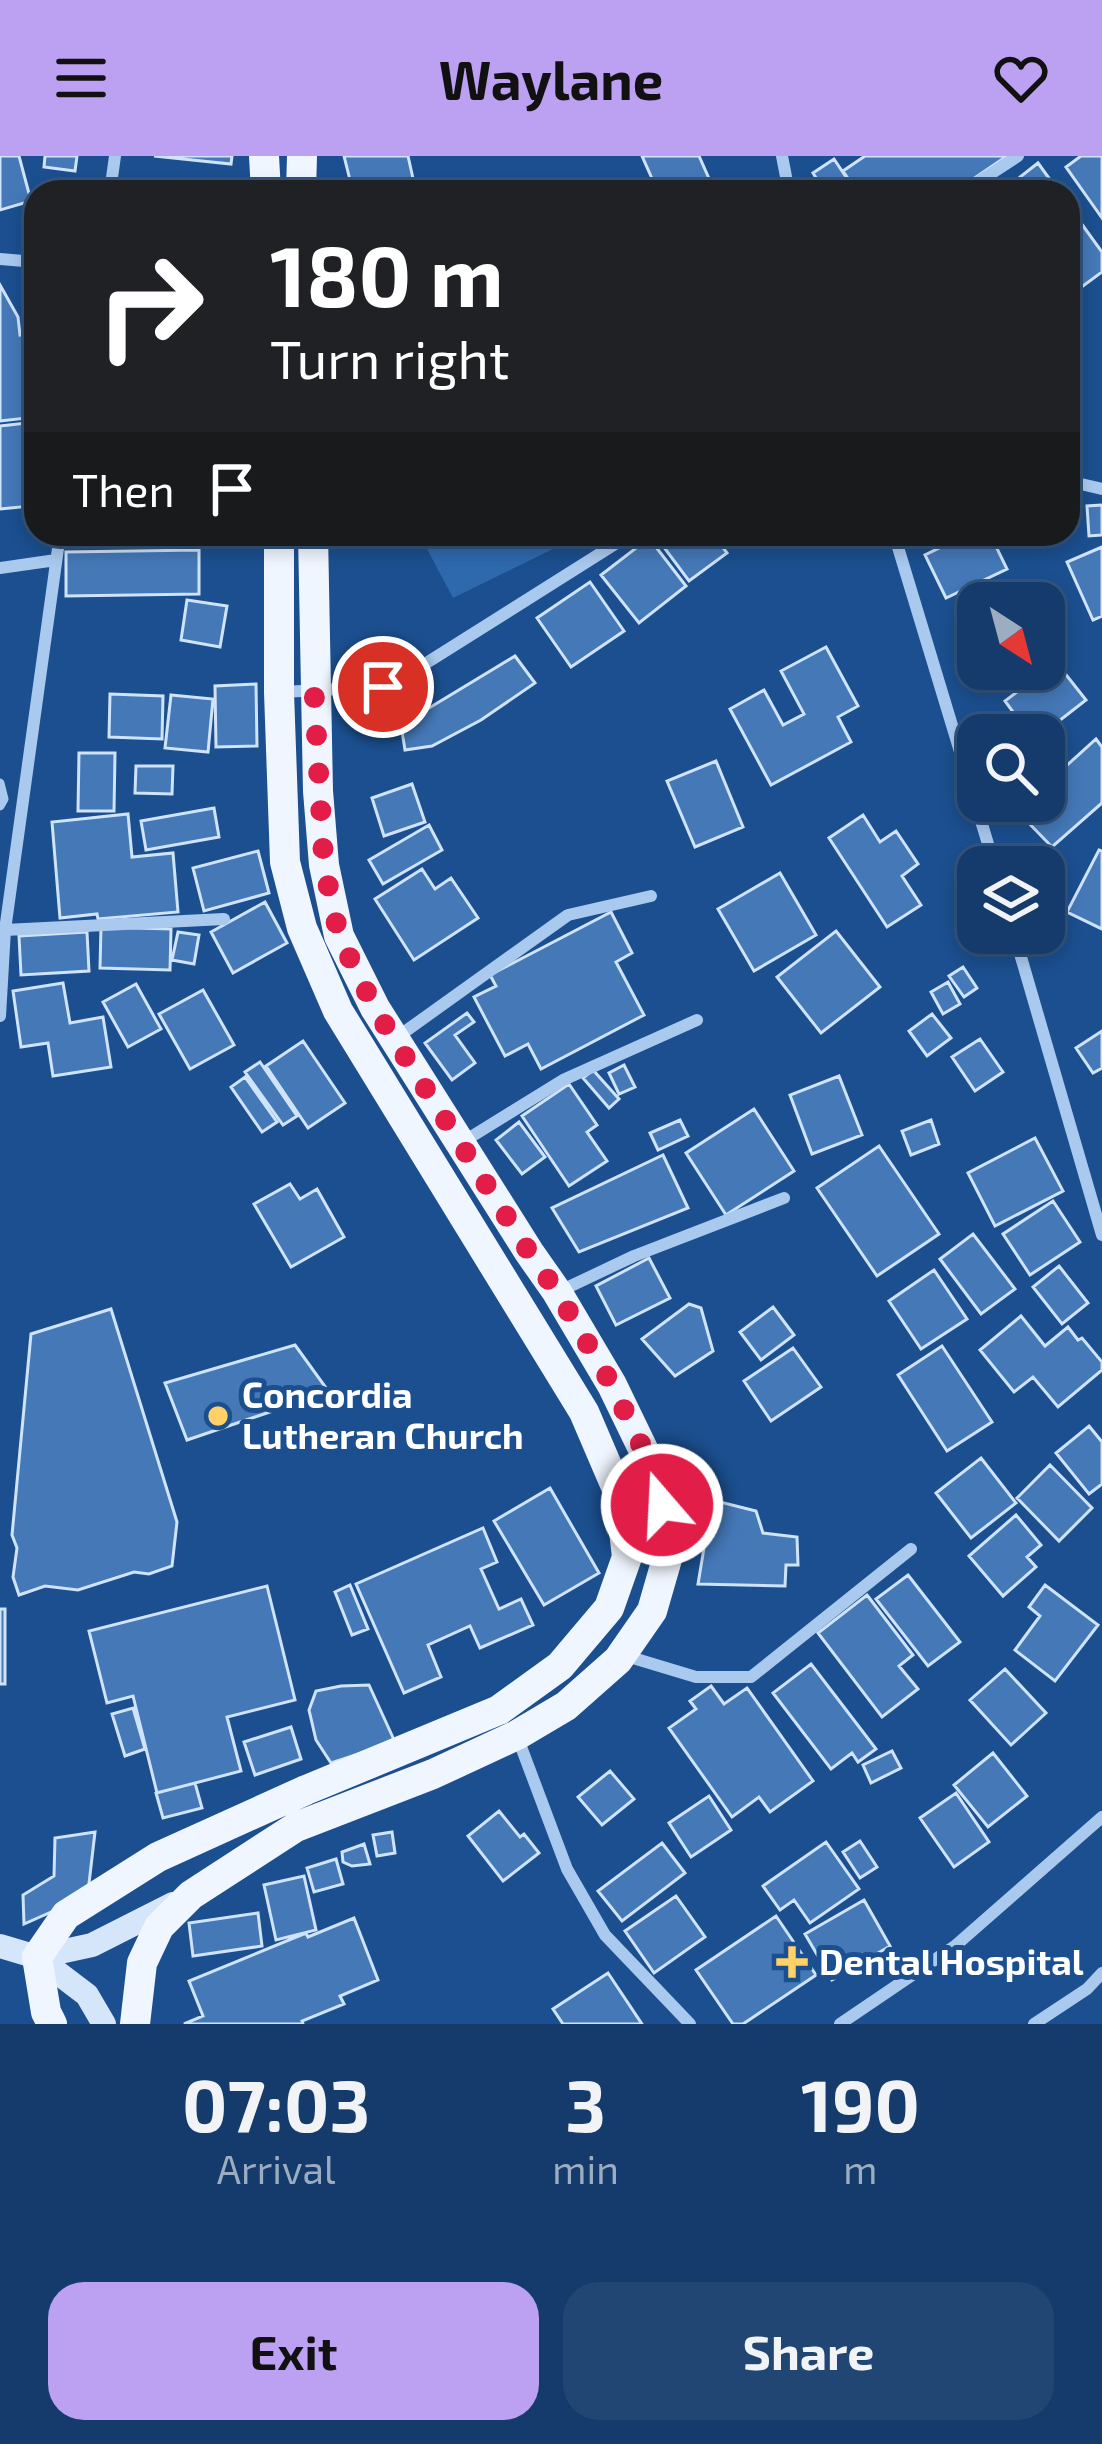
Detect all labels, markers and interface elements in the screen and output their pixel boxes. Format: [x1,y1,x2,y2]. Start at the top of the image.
icon: menu [48,45,114,111]
icon: heart [988,45,1054,111]
text: Waylane [439,46,663,111]
text: 180 m [270,223,504,324]
icon: right [72,228,228,384]
text: Turn right [270,325,510,390]
icon: arrive [199,456,265,522]
text: Then [72,462,175,516]
north arrow [957,582,1065,690]
map controls [957,582,1065,954]
pin [332,636,434,738]
icon: arrive [350,654,416,720]
button: search [957,714,1065,822]
button: layers [957,846,1065,954]
place label: Concordia Lutheran Church [242,1372,524,1456]
marker: Concordia Lutheran Church [205,1403,231,1429]
position arrow [599,1442,725,1568]
place label: Dental Hospital [819,1939,1084,1982]
marker: Dental Hospital [776,1946,808,1978]
text: 07:03 [182,2060,370,2146]
text: 3 [565,2060,606,2146]
text: 190 [801,2060,920,2146]
text: Arrival [217,2145,336,2192]
text: min [552,2145,619,2192]
text: m [843,2145,878,2192]
button: Exit [48,2282,539,2420]
button: Share [563,2282,1054,2420]

